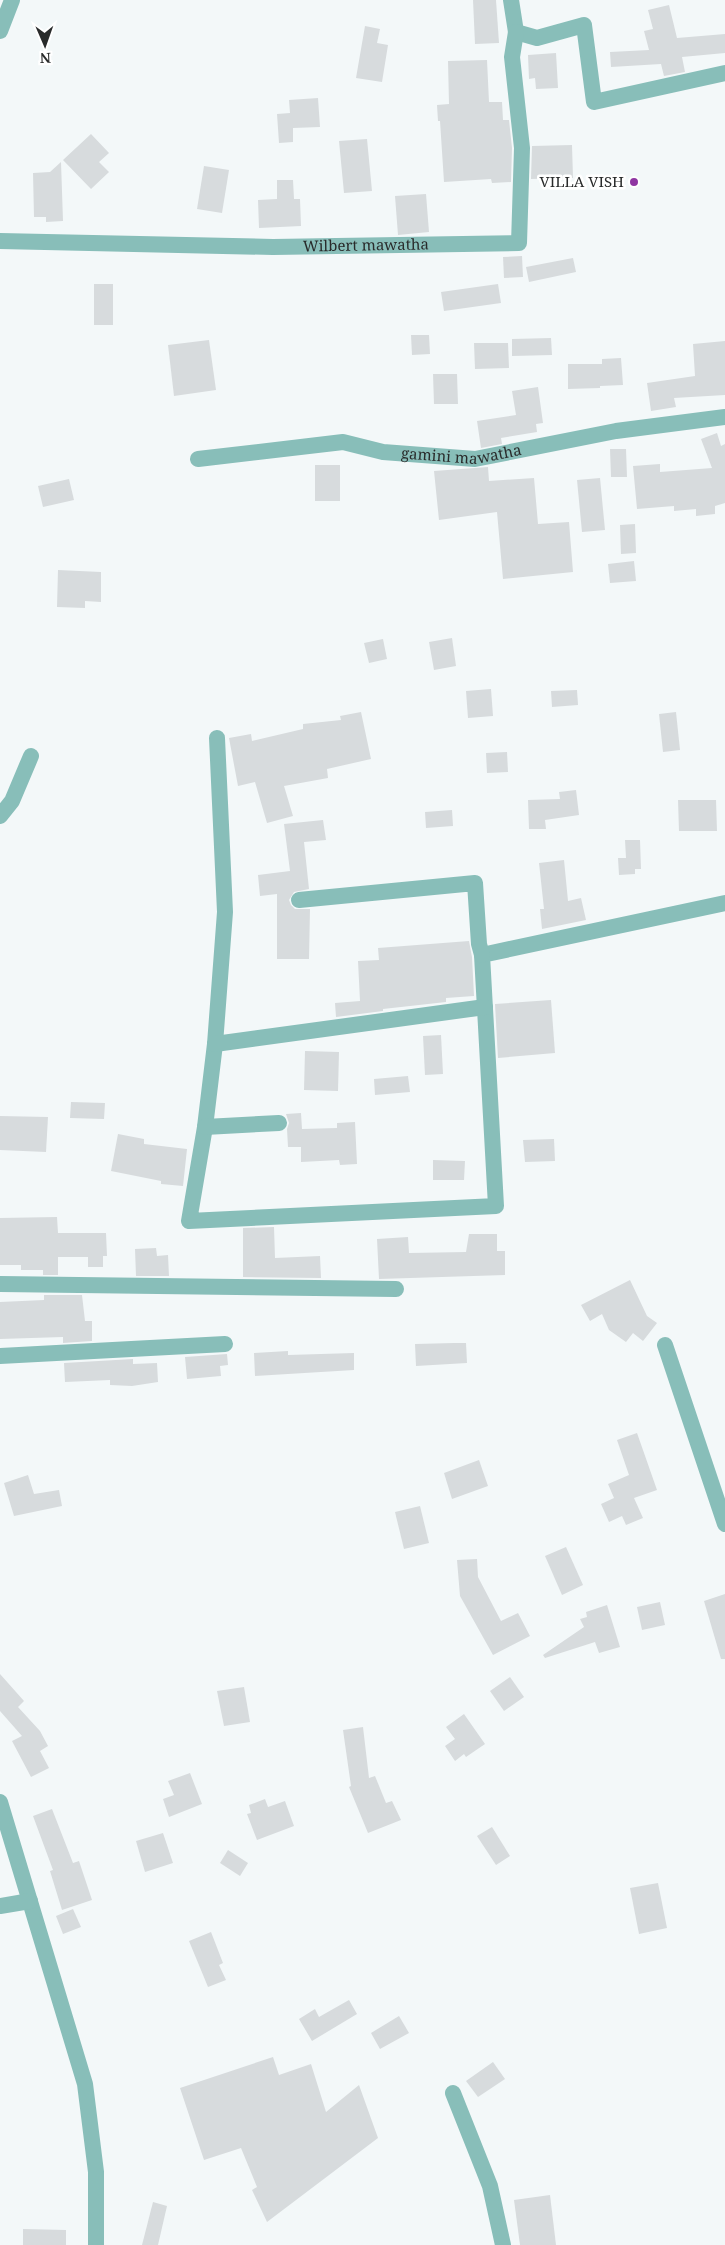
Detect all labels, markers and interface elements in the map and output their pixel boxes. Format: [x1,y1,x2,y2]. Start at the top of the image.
north arrow [20,20,70,70]
text: N [40,49,51,68]
place label: VILLA VISH [540,171,624,191]
marker: VILLA VISH [628,176,640,188]
street label: Wilbert mawatha [303,233,429,256]
street label: gamini mawatha [400,439,523,468]

